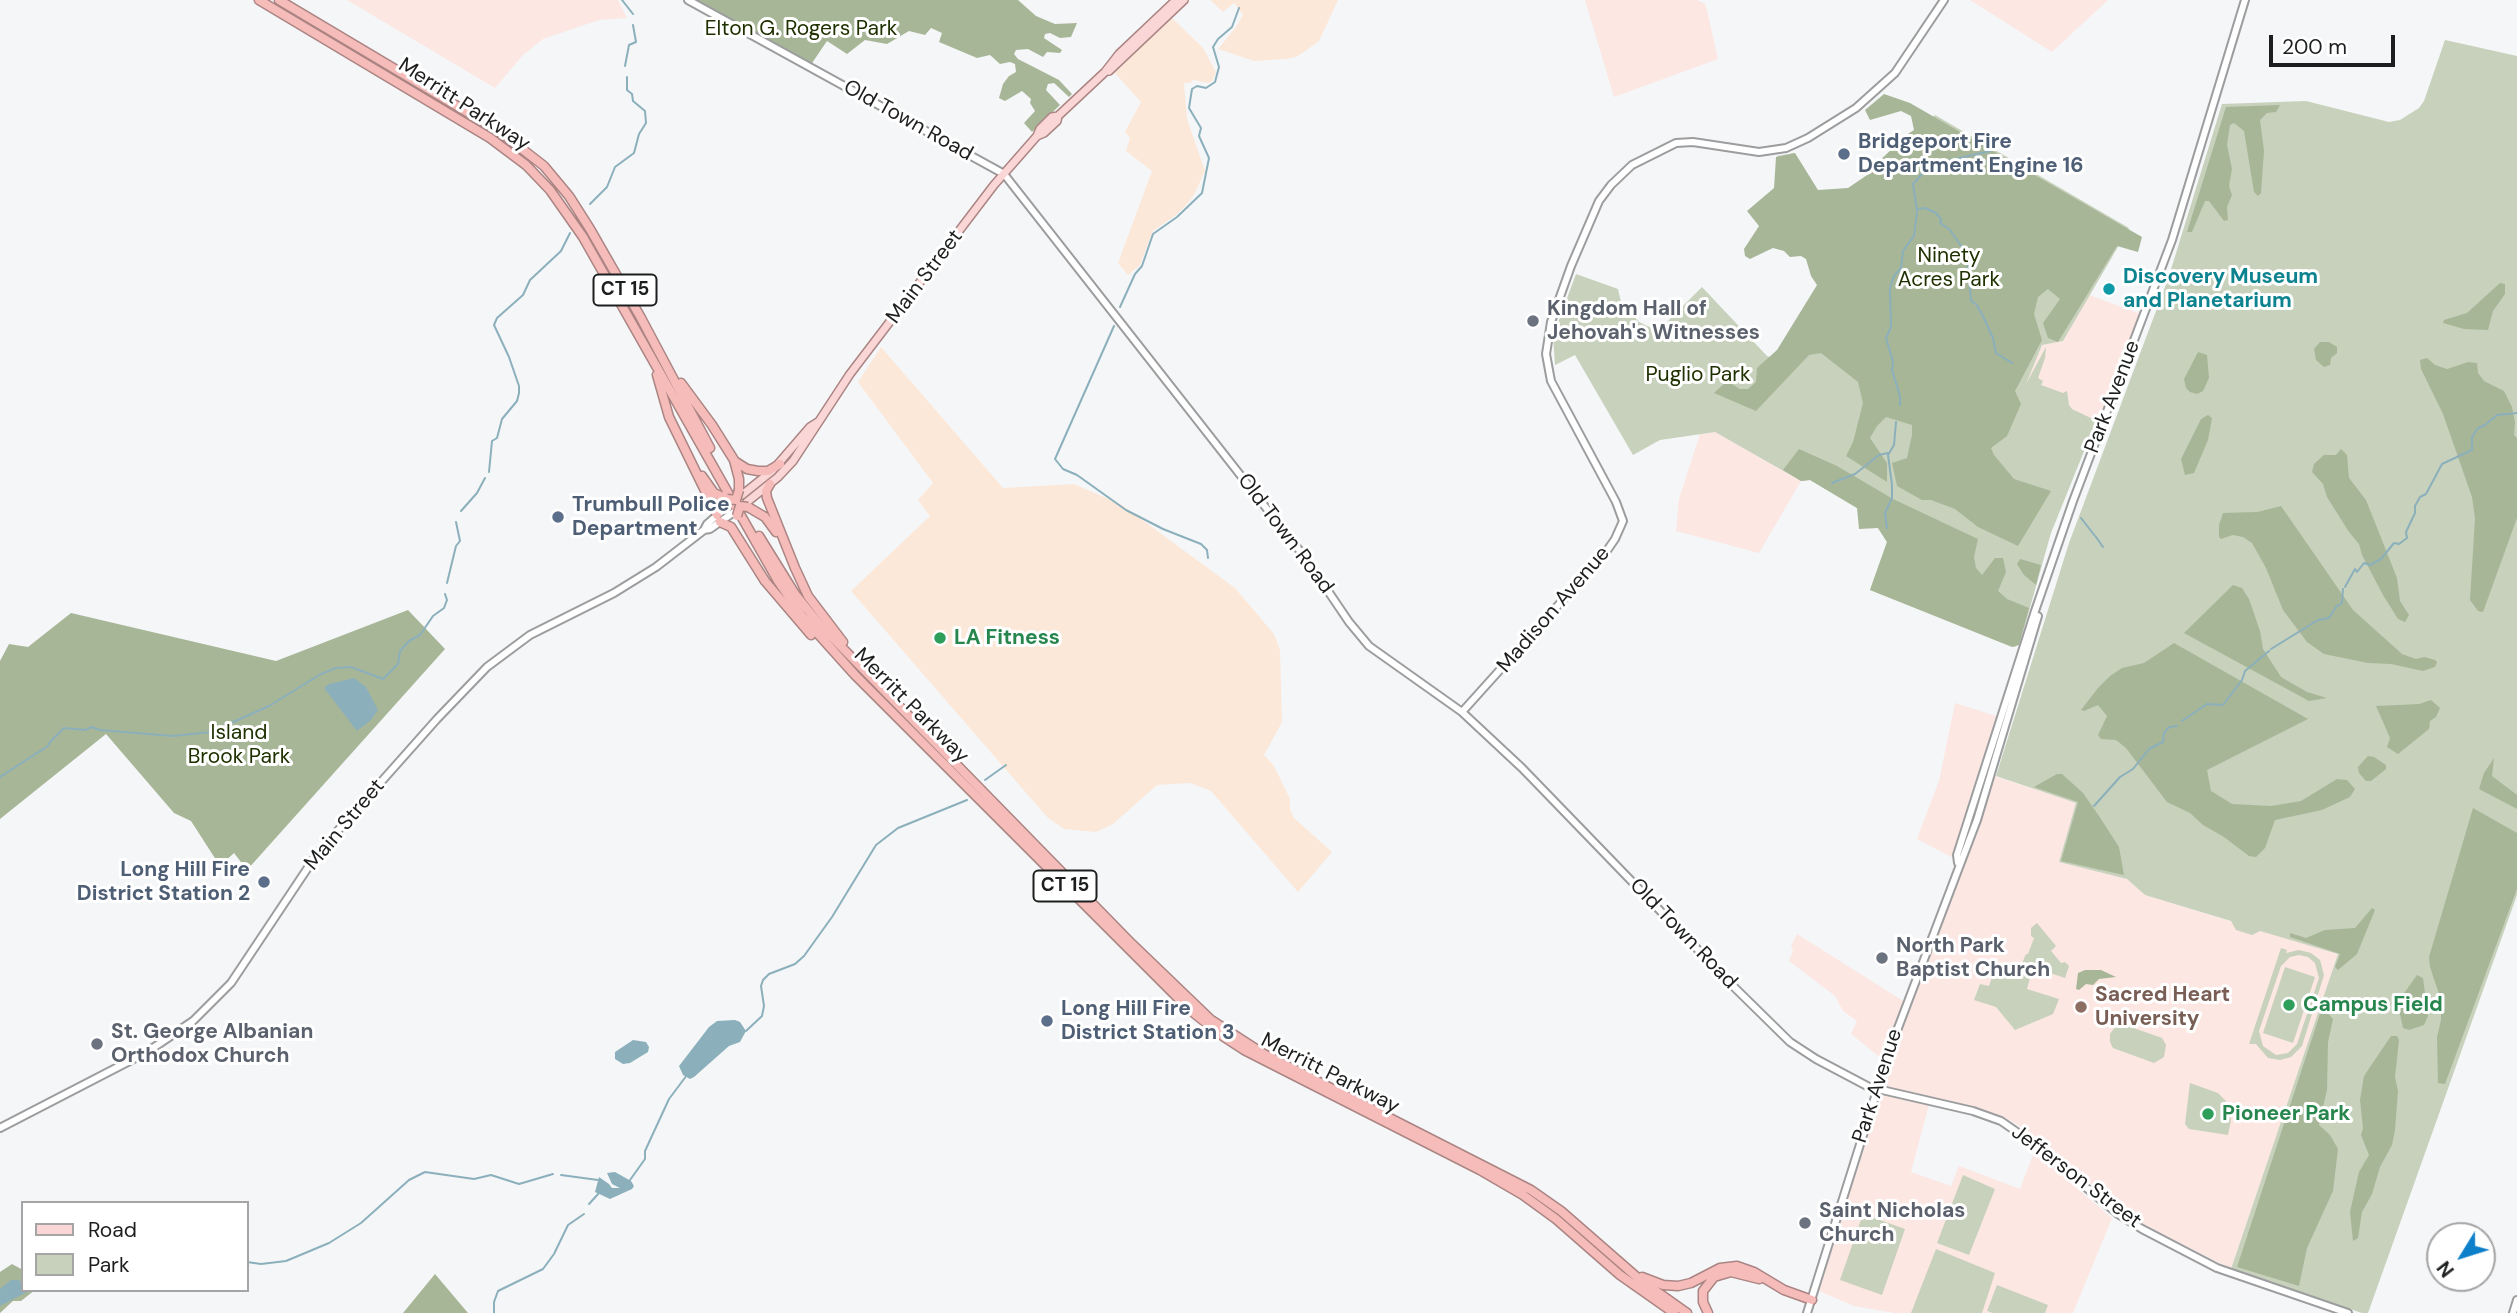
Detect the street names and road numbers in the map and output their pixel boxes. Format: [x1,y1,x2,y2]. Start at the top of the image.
street label: Merritt Parkway [393,53,535,157]
street label: Old Town Road [839,75,977,167]
street label: Main Street [881,225,969,329]
road number: CT 15 [594,274,656,306]
street label: Park Avenue [2080,337,2146,457]
street label: Old Town Road [1232,469,1338,599]
street label: Madison Avenue [1492,542,1616,678]
street label: Merritt Parkway [848,643,974,769]
street label: Main Street [300,774,390,876]
road number: CT 15 [1034,870,1096,902]
street label: Old Town Road [1624,873,1742,995]
street label: Park Avenue [1848,1026,1908,1146]
street label: Merritt Parkway [1257,1028,1403,1120]
street label: Jefferson Street [2006,1120,2146,1234]

